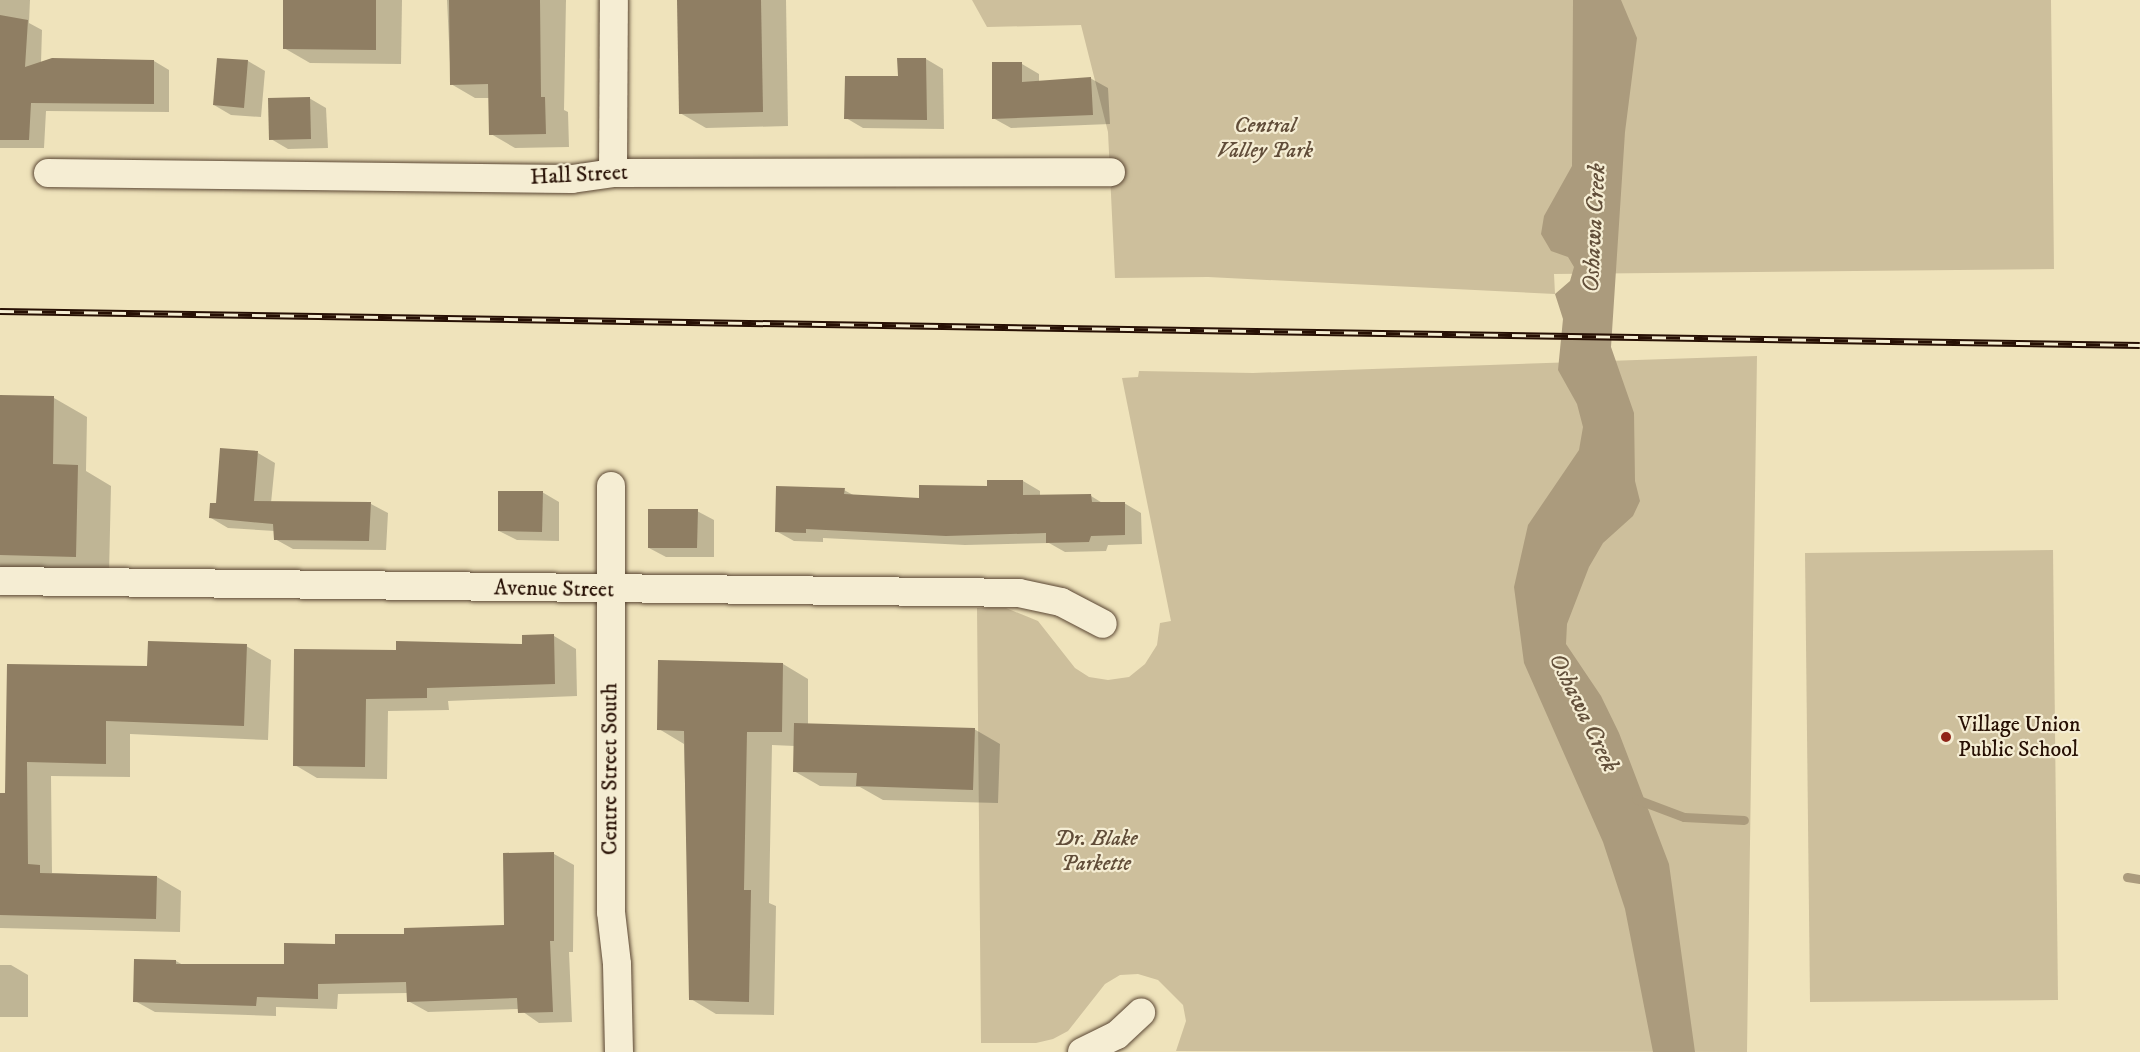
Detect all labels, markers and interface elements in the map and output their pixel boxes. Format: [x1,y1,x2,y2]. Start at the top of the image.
park label: Central Valley Park [1217,112,1313,164]
street label: Hall Street [529,159,629,191]
water label: Oshawa Creek [1577,163,1613,293]
street label: Avenue Street [494,575,614,603]
water label: Oshawa Creek [1542,649,1624,777]
street label: Centre Street South [597,683,623,855]
place label: Village Union Public School [1958,711,2080,762]
marker: Village Union Public School [1939,730,1953,744]
park label: Dr. Blake Parkette [1054,825,1138,876]

